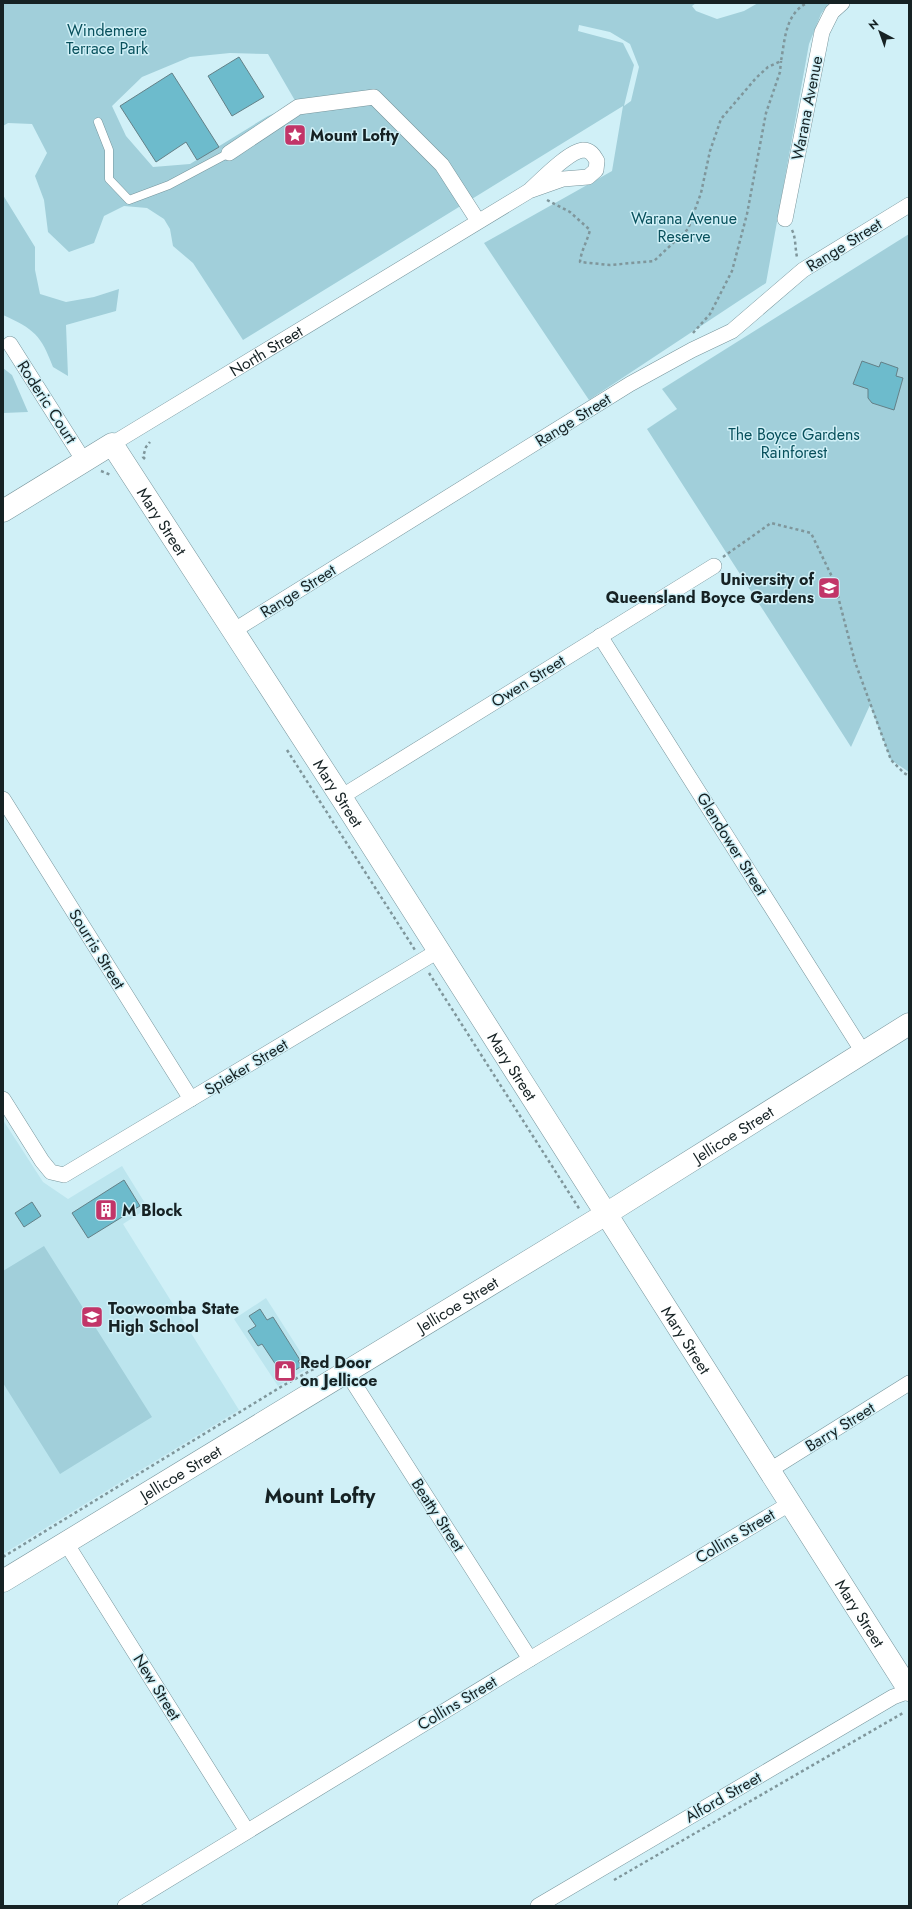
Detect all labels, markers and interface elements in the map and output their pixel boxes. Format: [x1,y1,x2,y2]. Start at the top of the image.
north arrow [860,12,900,52]
text: N [865,16,882,33]
park label: Windemere Terrace Park [66,19,149,60]
street label: Warana Avenue [786,54,828,162]
place icon: Mount Lofty [282,122,308,148]
place label: Mount Lofty [310,124,399,147]
park label: Warana Avenue Reserve [631,207,737,248]
street label: Range Street [802,213,886,277]
street label: North Street [225,319,307,382]
street label: Roderic Court [12,356,82,448]
street label: Range Street [531,388,615,452]
park label: The Boyce Gardens Rainforest [728,423,860,464]
street label: Mary Street [132,483,193,560]
street label: Range Street [256,559,340,623]
place label: University of Queensland Boyce Gardens [606,568,815,609]
school or university icon: University of Queensland Boyce Gardens [816,575,842,601]
street label: Owen Street [487,649,569,713]
street label: Mary Street [308,755,369,832]
street label: Glendower Street [691,788,773,900]
street label: Sourris Street [63,905,131,994]
street label: Mary Street [482,1028,543,1105]
street label: Spieker Street [200,1033,292,1101]
street label: Jellicoe Street [687,1100,778,1169]
building icon: M Block [93,1197,119,1223]
place label: M Block [122,1199,183,1222]
street label: Jellicoe Street [411,1271,503,1339]
place label: Toowoomba State High School [108,1297,239,1338]
street label: Mary Street [656,1301,717,1378]
school or university icon: Toowoomba State High School [79,1304,105,1330]
place label: Red Door on Jellicoe [300,1351,377,1392]
shop icon: Red Door on Jellicoe [272,1358,298,1384]
street label: Barry Street [801,1396,879,1457]
street label: Jellicoe Street [134,1439,226,1507]
street label: Beatty Street [406,1474,470,1556]
district label: Mount Lofty [265,1482,376,1511]
street label: Collins Street [691,1503,779,1569]
street label: Mary Street [830,1575,891,1652]
street label: New Street [128,1649,187,1725]
street label: Collins Street [413,1670,501,1736]
street label: Alford Street [680,1766,766,1828]

